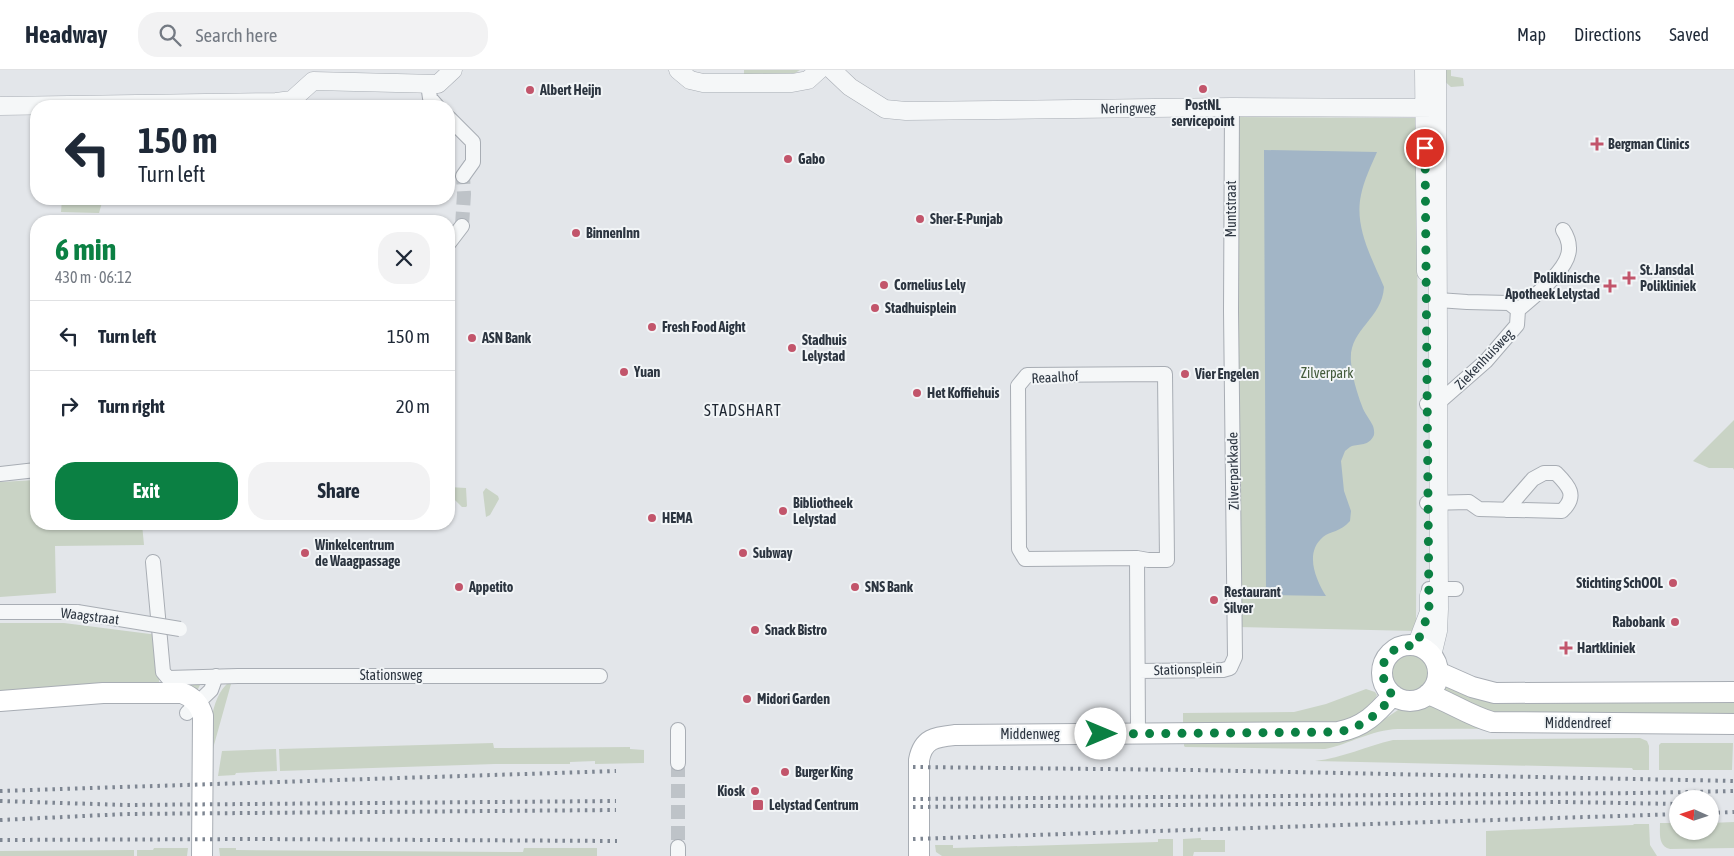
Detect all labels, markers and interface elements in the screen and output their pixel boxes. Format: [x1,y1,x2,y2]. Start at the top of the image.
search box [138,12,488,57]
text: Headway [25,21,108,48]
icon: search [156,21,184,49]
text: Search here [196,24,277,46]
text: Map [1517,24,1546,45]
text: Directions [1574,24,1641,45]
text: Saved [1669,24,1709,45]
place label: Albert Heijn [539,82,601,98]
marker: PostNL servicepoint [1197,83,1209,95]
marker: Albert Heijn [524,84,536,96]
place label: PostNL servicepoint [1171,97,1235,129]
street label: Neringweg [1100,100,1156,116]
icon: left [55,120,120,185]
text: 150 m [138,120,217,160]
pin [1404,127,1446,169]
icon: arrive [1411,134,1439,162]
place label: Bergman Clinics [1608,136,1689,152]
marker: Bergman Clinics [1590,137,1604,151]
place label: Gabo [798,151,826,167]
marker: Gabo [782,153,794,165]
text: Turn left [138,161,205,187]
street label: Muntstraat [1223,181,1239,237]
place label: Sher-E-Punjab [930,211,1003,227]
marker: Sher-E-Punjab [914,213,926,225]
place label: BinnenInn [586,225,640,241]
marker: BinnenInn [570,227,582,239]
text: 6 min [55,232,116,266]
button: close [378,232,430,284]
place label: St. Jansdal Polikliniek [1640,262,1697,294]
text: 430 m · 06:12 [55,268,132,286]
place label: Poliklinische Apotheek Lelystad [1504,270,1600,302]
marker: St. Jansdal Polikliniek [1622,271,1636,285]
place label: Cornelius Lely [894,277,966,293]
marker: Cornelius Lely [878,279,890,291]
marker: Poliklinische Apotheek Lelystad [1604,280,1616,292]
place label: Stadhuisplein [885,300,957,316]
marker: Stadhuisplein [869,302,881,314]
place label: Fresh Food Aight [662,319,746,335]
marker: Fresh Food Aight [646,321,658,333]
icon: left [55,322,83,350]
text: Turn left [98,325,156,347]
text: 150 m [387,325,430,347]
street label: Ziekenhuisweg [1451,326,1517,392]
place label: ASN Bank [481,330,532,346]
marker: ASN Bank [466,332,478,344]
place label: Stadhuis Lelystad [802,332,847,364]
marker: Stadhuis Lelystad [786,342,798,354]
place label: Yuan [633,364,661,380]
park label: Zilverpark [1301,365,1353,381]
marker: Yuan [618,366,630,378]
place label: Vier Engelen [1194,366,1259,382]
street label: Reaalhof [1031,368,1079,386]
marker: Vier Engelen [1179,368,1191,380]
place label: Het Koffiehuis [927,385,1000,401]
marker: Het Koffiehuis [911,387,923,399]
icon: right [55,392,83,420]
text: Turn right [98,395,165,417]
text: 20 m [396,395,430,417]
district label: STADSHART [704,401,782,419]
street label: Zilverparkkade [1224,432,1242,510]
button: Exit [55,462,238,520]
button: Share [248,462,430,520]
place label: Bibliotheek Lelystad [793,495,853,527]
marker: Bibliotheek Lelystad [777,505,789,517]
place label: HEMA [662,510,692,526]
marker: HEMA [646,512,658,524]
place label: Winkelcentrum de Waagpassage [314,537,400,569]
place label: Subway [753,545,793,561]
marker: Winkelcentrum de Waagpassage [299,547,311,559]
marker: Subway [737,547,749,559]
place label: Stichting SchOOL [1576,575,1664,591]
marker: Stichting SchOOL [1667,577,1679,589]
place label: Appetito [468,579,514,595]
place label: SNS Bank [865,579,914,595]
marker: Appetito [453,581,465,593]
marker: SNS Bank [849,581,861,593]
place label: Restaurant Silver [1224,584,1281,616]
marker: Restaurant Silver [1208,594,1220,606]
street label: Waagstraat [60,604,120,628]
place label: Rabobank [1612,614,1666,630]
marker: Rabobank [1669,616,1681,628]
place label: Snack Bistro [765,622,827,638]
marker: Snack Bistro [749,624,761,636]
place label: Hartkliniek [1577,640,1636,656]
marker: Hartkliniek [1559,641,1573,655]
street label: Stationsplein [1153,660,1223,678]
street label: Stationsweg [360,667,422,683]
place label: Midori Garden [757,691,830,707]
marker: Midori Garden [741,693,753,705]
position arrow [1074,707,1126,759]
street label: Middendreef [1545,715,1611,731]
street label: Middenweg [1000,726,1060,742]
place label: Burger King [795,764,854,780]
marker: Burger King [779,766,791,778]
place label: Kiosk [717,783,746,799]
marker: Kiosk [749,785,761,797]
north arrow [1669,790,1719,840]
map controls [1669,790,1719,840]
place label: Lelystad Centrum [769,797,859,813]
marker: Lelystad Centrum [751,798,765,812]

